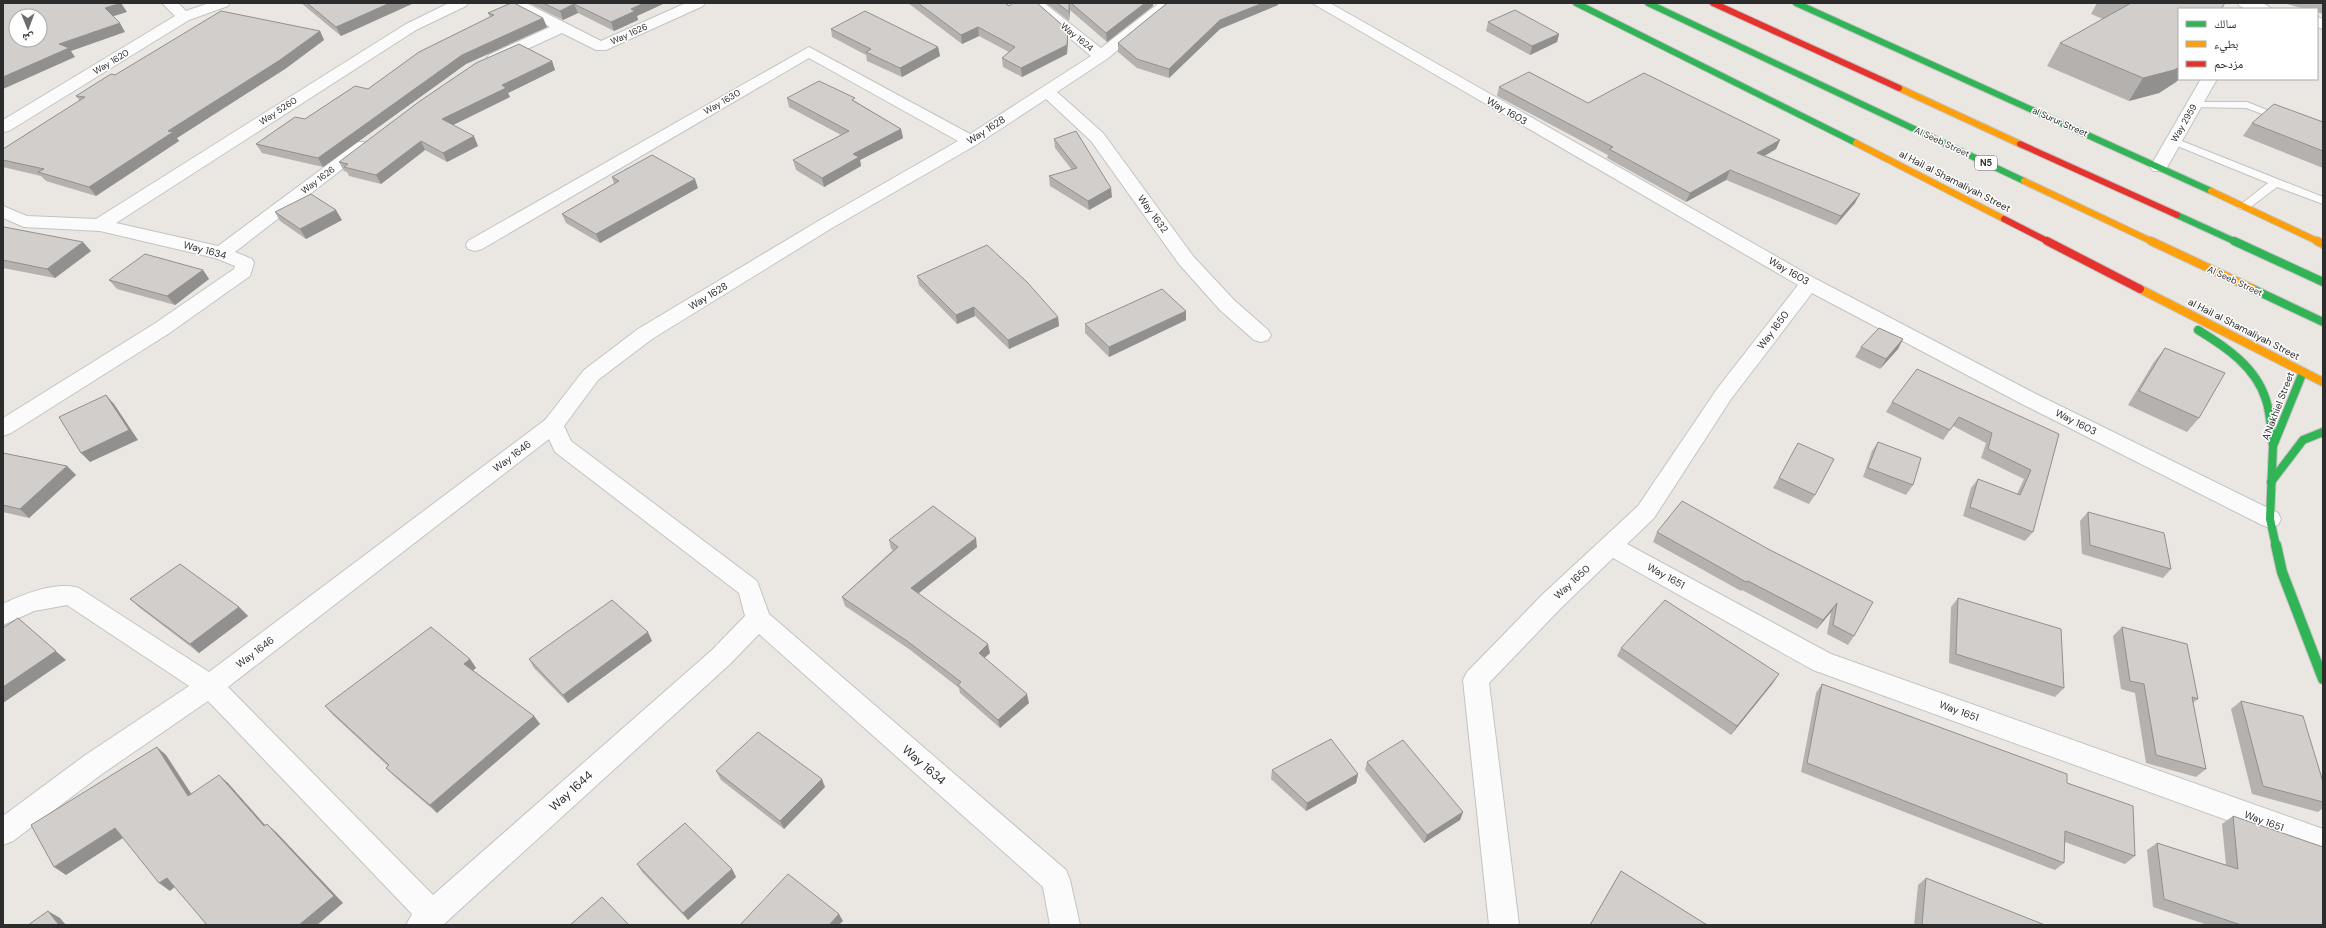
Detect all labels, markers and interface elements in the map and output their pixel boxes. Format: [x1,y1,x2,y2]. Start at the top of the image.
north arrow [8,8,48,48]
legend [2178,8,2318,80]
text: سالك [2214,16,2236,32]
street label: Way 1626 [609,20,650,48]
street label: Way 1624 [1058,20,1096,54]
text: ش [22,30,34,45]
text: بطيء [2214,36,2238,54]
street label: Way 1620 [91,47,131,77]
text: مزدحم [2214,56,2243,72]
street label: Way 1630 [702,87,742,117]
street label: Way 5260 [257,94,299,128]
street label: Way 1603 [1484,94,1530,128]
street label: Way 2959 [2168,101,2200,144]
street label: al Surur Street [2030,104,2090,140]
street label: Way 1628 [964,113,1008,147]
street label: Al Seeb Street [1913,124,1972,160]
street label: al Hail al Shamaliyah Street [1897,147,2013,215]
road number: N5 [1975,156,1997,170]
street label: Way 1626 [299,163,338,197]
street label: Way 1632 [1135,192,1171,236]
street label: Way 1634 [182,238,228,262]
street label: Way 1603 [1766,254,1812,288]
street label: Al Seeb Street [2206,263,2265,299]
street label: Way 1628 [686,279,730,313]
street label: al Hail al Shamaliyah Street [2186,295,2302,363]
street label: Way 1650 [1754,308,1792,352]
street label: A'Nakhiel Street [2259,370,2297,442]
street label: Way 1603 [2053,406,2099,438]
street label: Way 1646 [490,437,534,475]
street label: Way 1651 [1645,560,1687,592]
street label: Way 1650 [1551,562,1593,602]
street label: Way 1646 [233,633,277,671]
street label: Way 1651 [1937,698,1981,724]
street label: Way 1634 [899,742,949,788]
street label: Way 1644 [546,767,596,815]
street label: Way 1651 [2242,808,2286,834]

